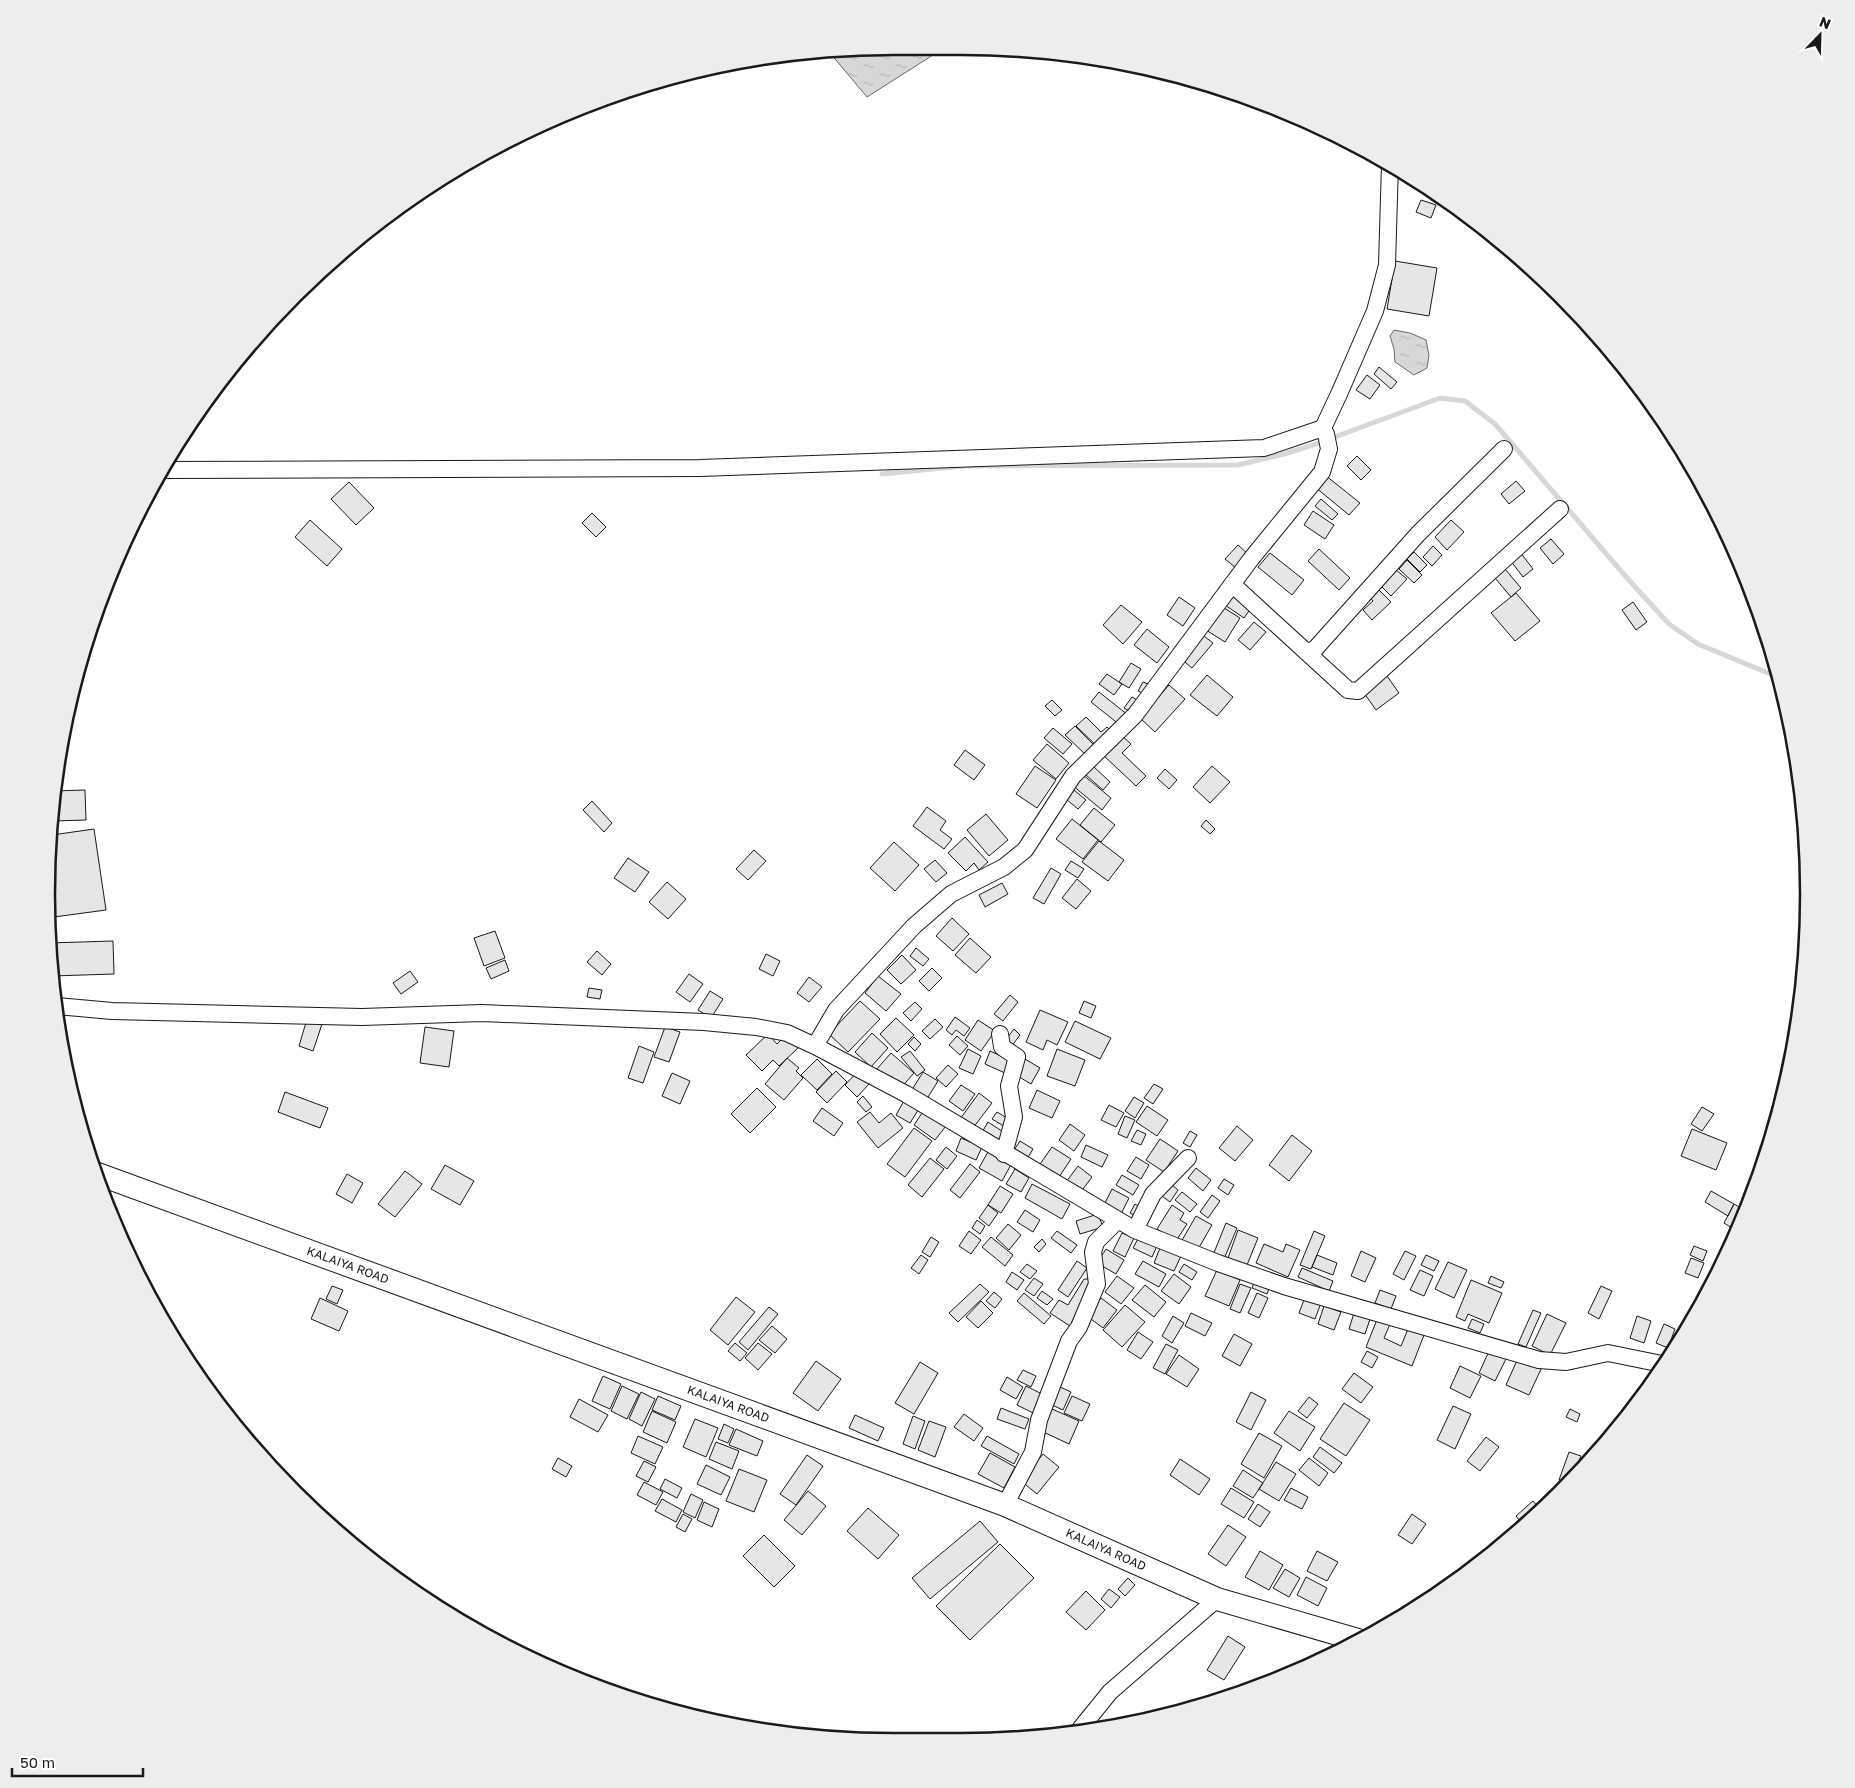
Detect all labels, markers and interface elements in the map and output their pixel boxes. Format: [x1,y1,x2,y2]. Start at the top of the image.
north arrow [1795,10,1845,60]
text: N [1817,13,1833,32]
street label: KALAIYA ROAD [305,1243,391,1287]
street label: KALAIYA ROAD [685,1382,772,1425]
street label: KALAIYA ROAD [1064,1525,1149,1574]
scale bar [12,1746,144,1778]
text: 50 m [20,1753,55,1771]

